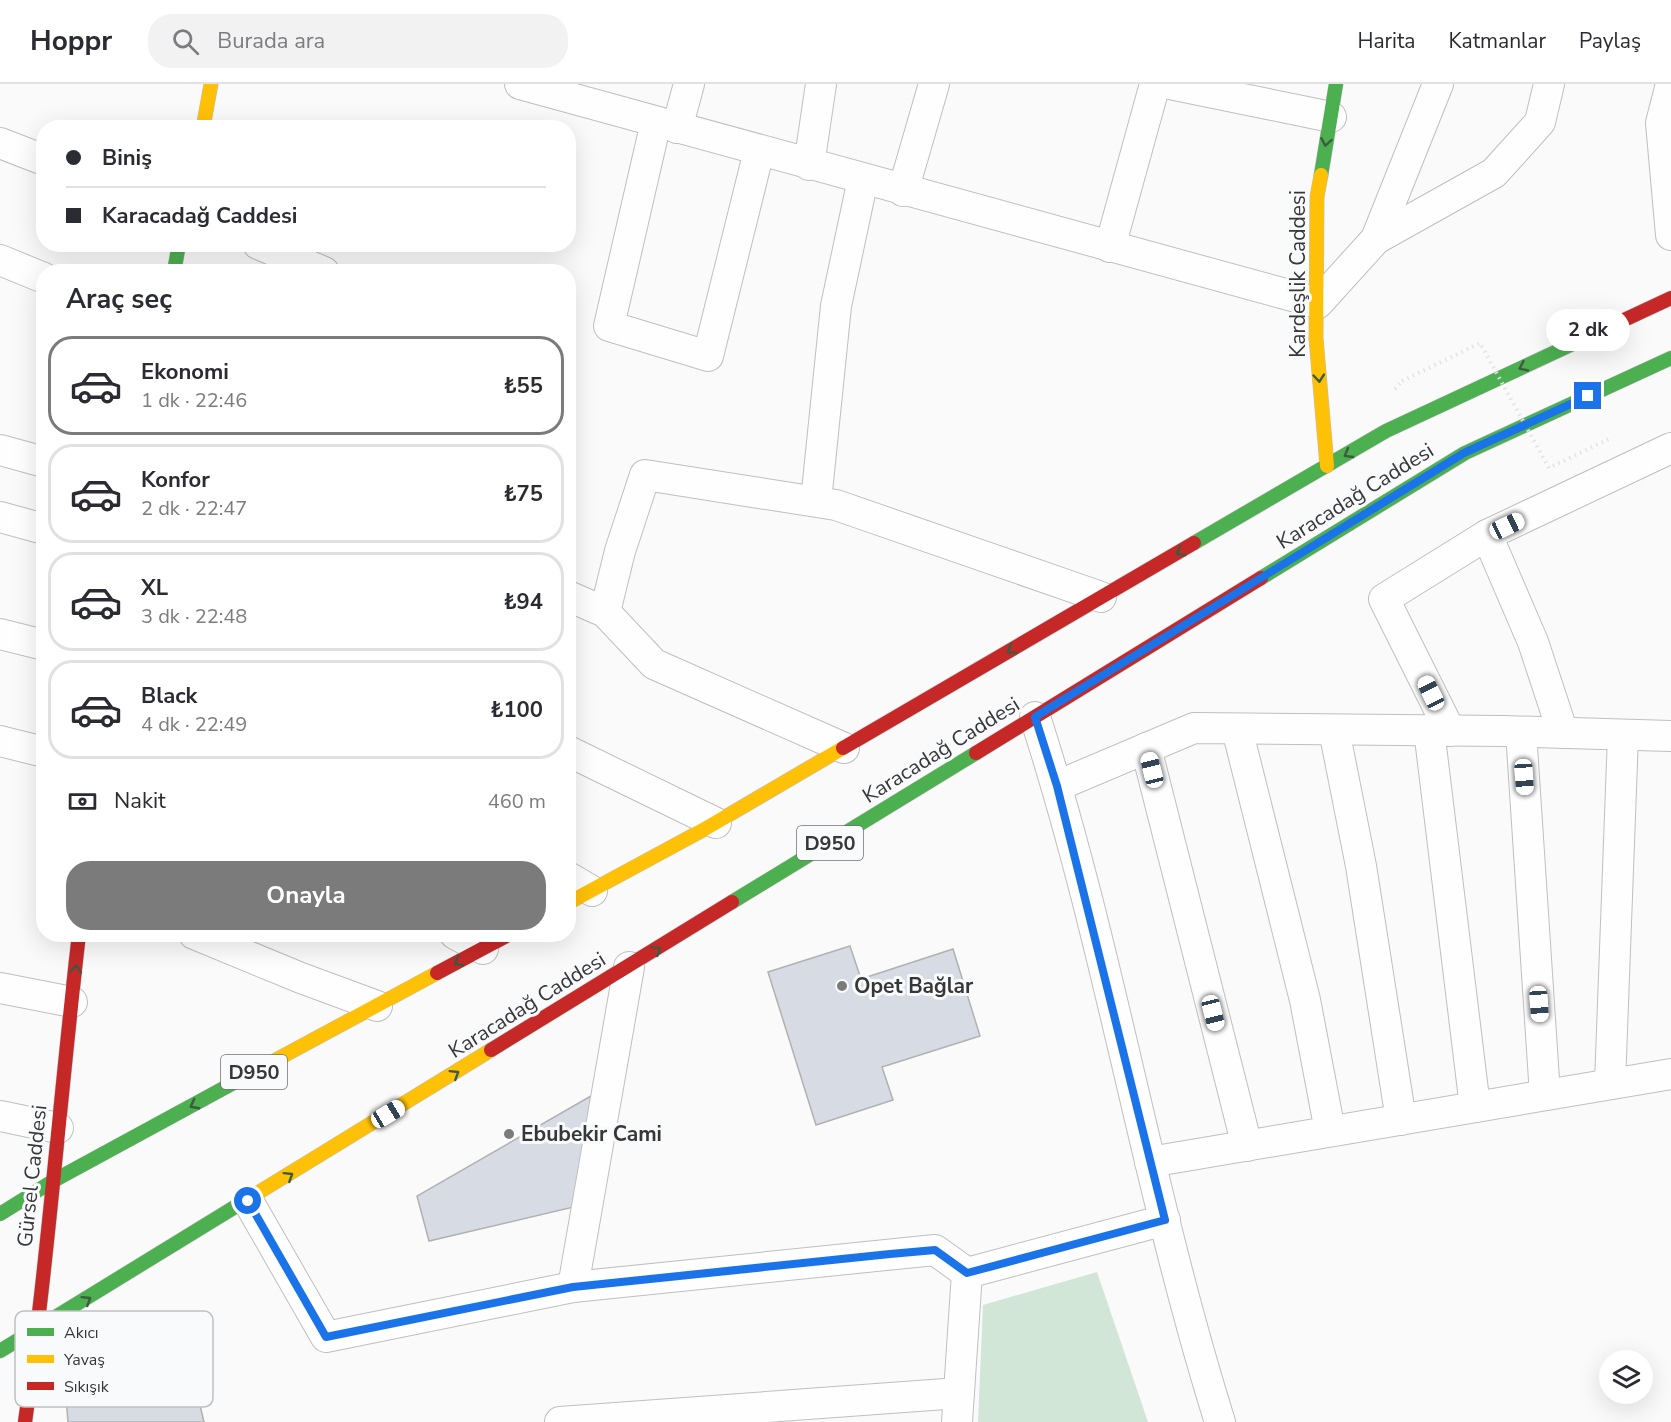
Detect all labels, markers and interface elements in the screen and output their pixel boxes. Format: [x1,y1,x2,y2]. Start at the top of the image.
search box [148,14,568,68]
text: Hoppr [30,22,112,60]
icon: search [169,25,202,58]
text: Burada ara [217,26,325,56]
text: Harita [1357,27,1415,55]
text: Katmanlar [1448,27,1546,55]
text: Paylaş [1579,27,1641,55]
one-way arrow [1321,137,1333,146]
text: Biniş [102,143,152,173]
street label: Kardeşlik Caddesi [1284,190,1312,358]
text: Karacadağ Caddesi [102,201,297,231]
text: Araç seç [66,281,172,318]
callout: 2 dk [1546,309,1630,351]
text: 2 dk [1568,316,1608,343]
text: Ekonomi [141,357,229,387]
icon: car [69,359,123,413]
one-way arrow [1518,360,1529,372]
text: ₺55 [503,371,543,401]
one-way arrow [1313,373,1326,382]
route end [1574,382,1601,409]
text: 1 dk · 22:46 [141,387,247,414]
street label: Karacadağ Caddesi [1271,436,1439,556]
one-way arrow [1344,446,1354,458]
text: Konfor [141,465,210,495]
icon: car [69,467,123,521]
text: ₺75 [503,479,543,509]
text: 2 dk · 22:47 [141,495,247,522]
car [1487,510,1527,542]
one-way arrow [1176,544,1186,556]
text: XL [141,573,168,603]
icon: car [69,575,123,629]
text: ₺94 [503,587,543,617]
text: 3 dk · 22:48 [141,603,247,630]
one-way arrow [1007,643,1017,654]
car [1415,673,1447,713]
text: Black [141,681,197,711]
icon: car [69,683,123,737]
street label: Karacadağ Caddesi [857,690,1025,810]
text: ₺100 [490,695,543,725]
text: 4 dk · 22:49 [141,711,247,738]
car [1139,750,1165,790]
car [1514,758,1534,796]
icon: cash [66,785,99,818]
text: Nakit [114,786,166,816]
text: 460 m [488,788,546,815]
road number: D950 [797,826,863,860]
button: Onayla [66,861,546,930]
street label: Karacadağ Caddesi [443,945,611,1065]
one-way arrow [651,945,661,957]
one-way arrow [454,955,464,966]
one-way arrow [69,964,81,973]
place label: Opet Bağlar [854,972,974,1000]
marker: Opet Bağlar [835,979,849,993]
car [1529,985,1549,1023]
car [1200,993,1226,1033]
road number: D950 [221,1055,287,1089]
one-way arrow [449,1069,459,1081]
car [368,1097,408,1131]
one-way arrow [190,1098,200,1109]
street label: Gürsel Caddesi [11,1103,53,1249]
place label: Ebubekir Cami [521,1120,662,1148]
marker: Ebubekir Cami [502,1127,516,1141]
one-way arrow [282,1172,293,1183]
route start [234,1187,261,1214]
one-way arrow [81,1295,91,1307]
legend [15,1311,213,1407]
text: Akıcı [64,1322,99,1344]
text: Yavaş [63,1349,105,1371]
map controls [1599,1350,1653,1404]
button: layers [1599,1350,1653,1404]
text: Sıkışık [64,1376,110,1398]

